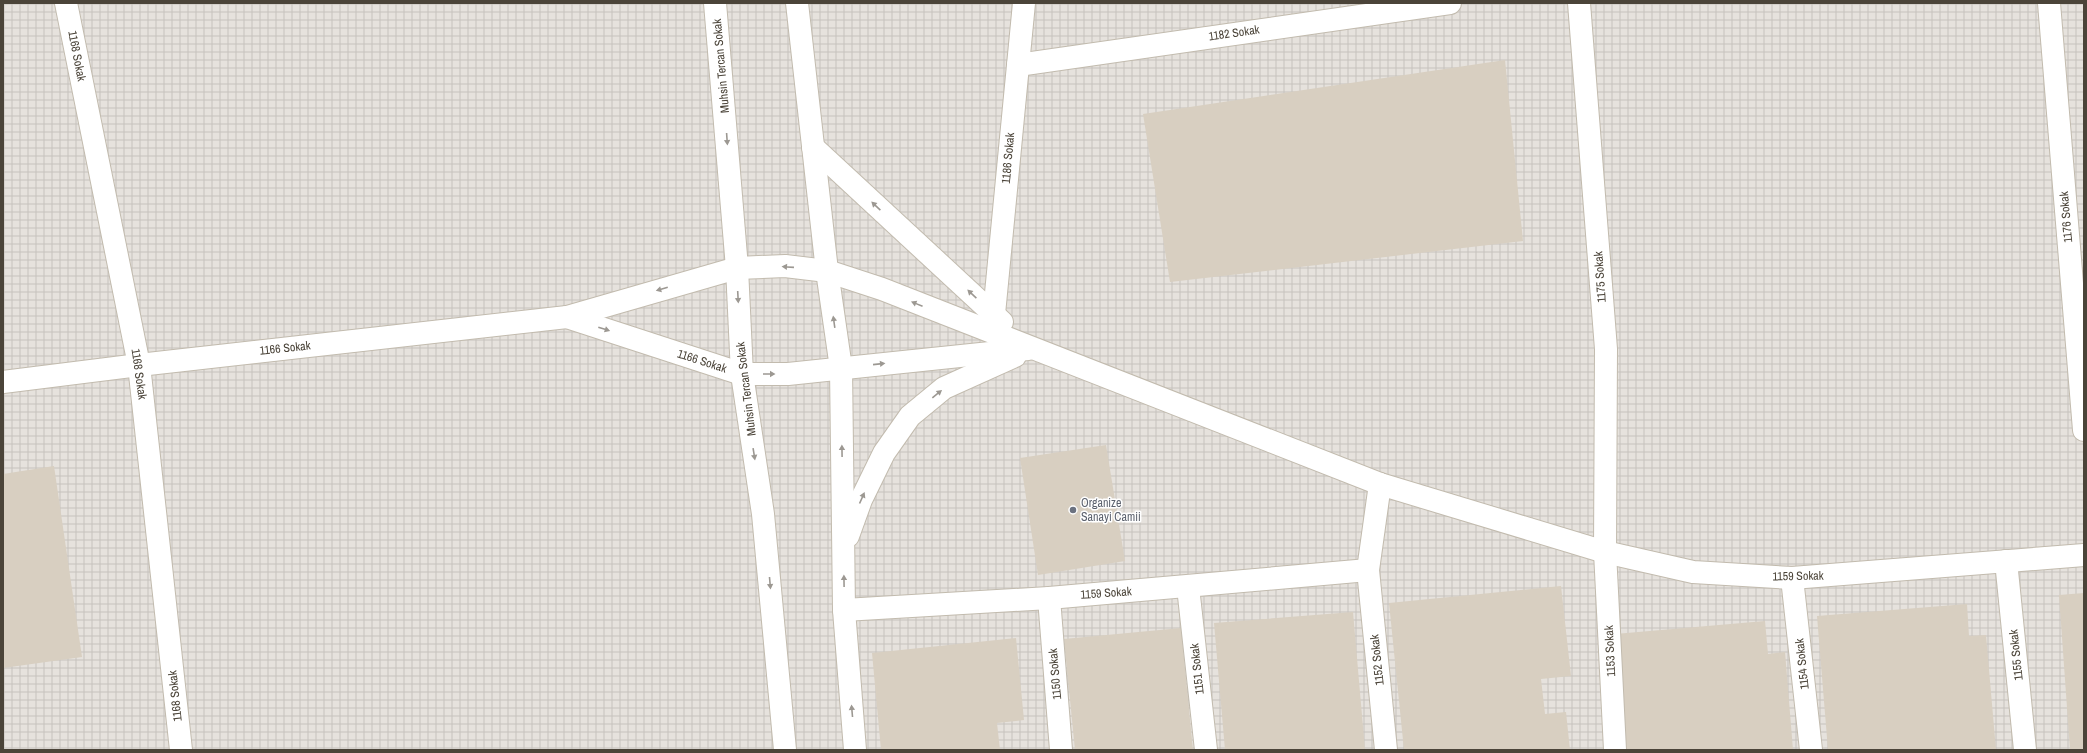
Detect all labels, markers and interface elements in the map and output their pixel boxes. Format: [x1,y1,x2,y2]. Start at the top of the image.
street label: Muhsin Tercan Sokak [709,18,733,114]
street label: 1182 Sokak [1208,22,1261,44]
street label: 1168 Sokak [64,29,90,83]
street label: 1186 Sokak [998,132,1018,184]
one-way arrow [724,133,731,145]
street label: 1176 Sokak [2056,191,2076,243]
one-way arrow [871,201,881,210]
street label: 1175 Sokak [1590,251,1610,303]
one-way arrow [782,263,794,270]
one-way arrow [655,287,668,293]
one-way arrow [967,289,977,298]
one-way arrow [735,291,741,304]
one-way arrow [910,300,922,306]
one-way arrow [831,316,837,328]
one-way arrow [598,326,610,332]
street label: 1166 Sokak [259,337,311,359]
street label: Muhsin Tercan Sokak [732,341,760,437]
street label: 1166 Sokak [675,345,729,377]
street label: 1168 Sokak [128,348,150,401]
one-way arrow [873,360,885,367]
one-way arrow [763,371,776,377]
one-way arrow [931,390,942,399]
one-way arrow [839,444,845,457]
one-way arrow [751,448,757,460]
one-way arrow [859,493,865,504]
place label: Organize Sanayi Camii [1081,495,1141,525]
marker: Organize Sanayi Camii [1068,505,1078,515]
street label: 1159 Sokak [1772,568,1824,584]
one-way arrow [840,575,847,587]
one-way arrow [766,577,773,589]
street label: 1159 Sokak [1080,583,1132,603]
street label: 1153 Sokak [1601,625,1619,677]
street label: 1155 Sokak [2005,629,2027,681]
street label: 1152 Sokak [1366,634,1388,686]
street label: 1154 Sokak [1791,638,1813,690]
street label: 1151 Sokak [1186,643,1208,695]
street label: 1150 Sokak [1045,648,1065,700]
street label: 1168 Sokak [164,670,186,722]
one-way arrow [849,705,855,717]

